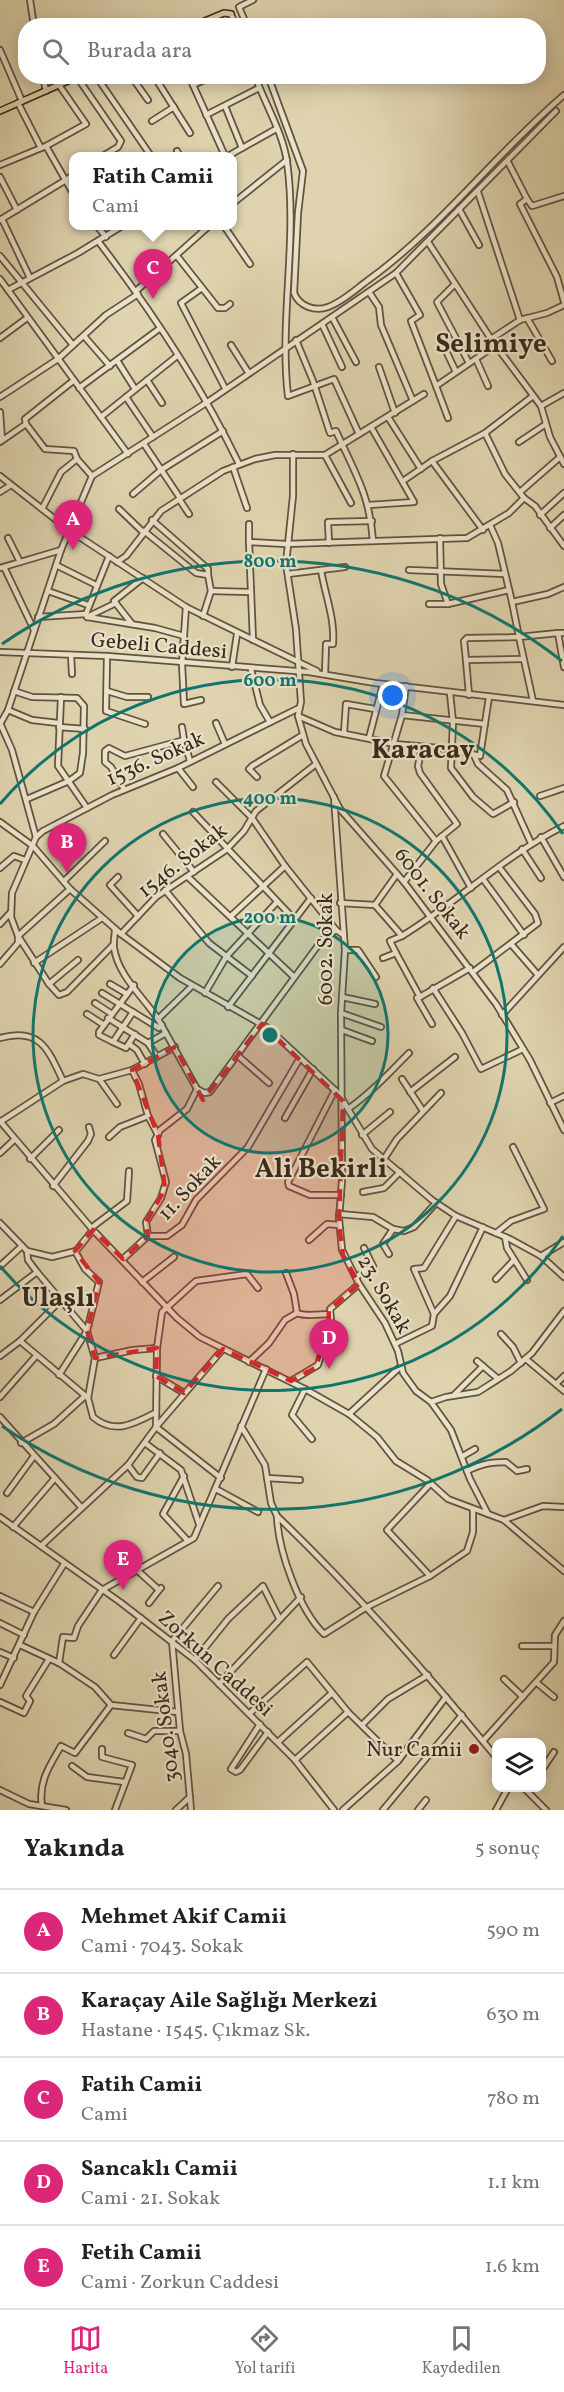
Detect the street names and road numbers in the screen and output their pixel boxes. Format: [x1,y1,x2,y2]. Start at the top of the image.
street label: Gebeli Caddesi [90,626,228,667]
street label: 1536. Sokak [102,725,210,794]
street label: 1546. Sokak [132,817,234,905]
street label: 6001. Sokak [387,842,477,946]
street label: 6002. Sokak [312,892,341,1005]
street label: 11. Sokak [152,1148,229,1228]
street label: 23. Sokak [350,1250,418,1340]
street label: Zorkun Caddesi [151,1604,279,1724]
street label: 3040. Sokak [145,1669,188,1784]

